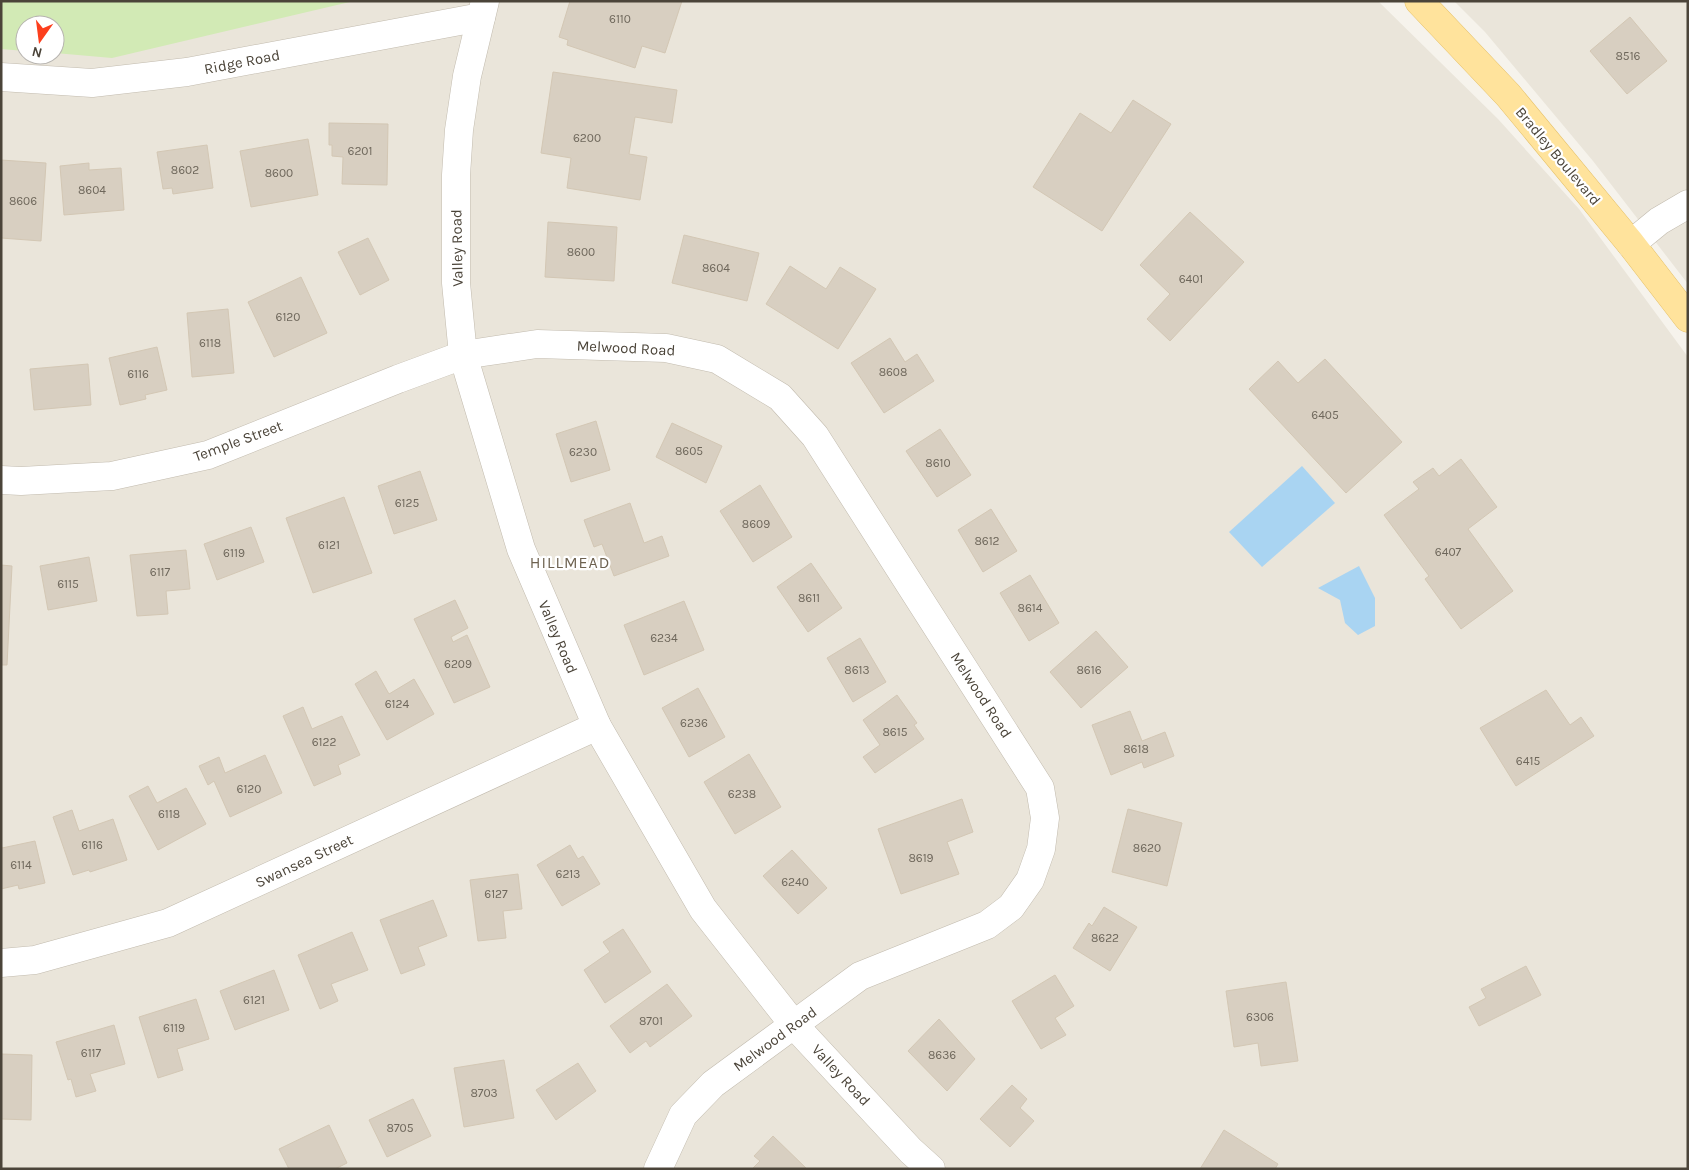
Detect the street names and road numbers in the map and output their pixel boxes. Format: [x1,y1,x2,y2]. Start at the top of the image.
street label: Ridge Road [203,46,281,78]
street label: Bradley Boulevard [1512,103,1604,209]
street label: Valley Road [447,209,467,287]
street label: Melwood Road [576,336,676,360]
street label: Temple Street [191,416,285,465]
street label: Valley Road [535,598,581,676]
street label: Melwood Road [947,649,1015,741]
street label: Swansea Street [252,830,356,892]
street label: Melwood Road [730,1003,820,1075]
street label: Valley Road [808,1041,874,1109]

